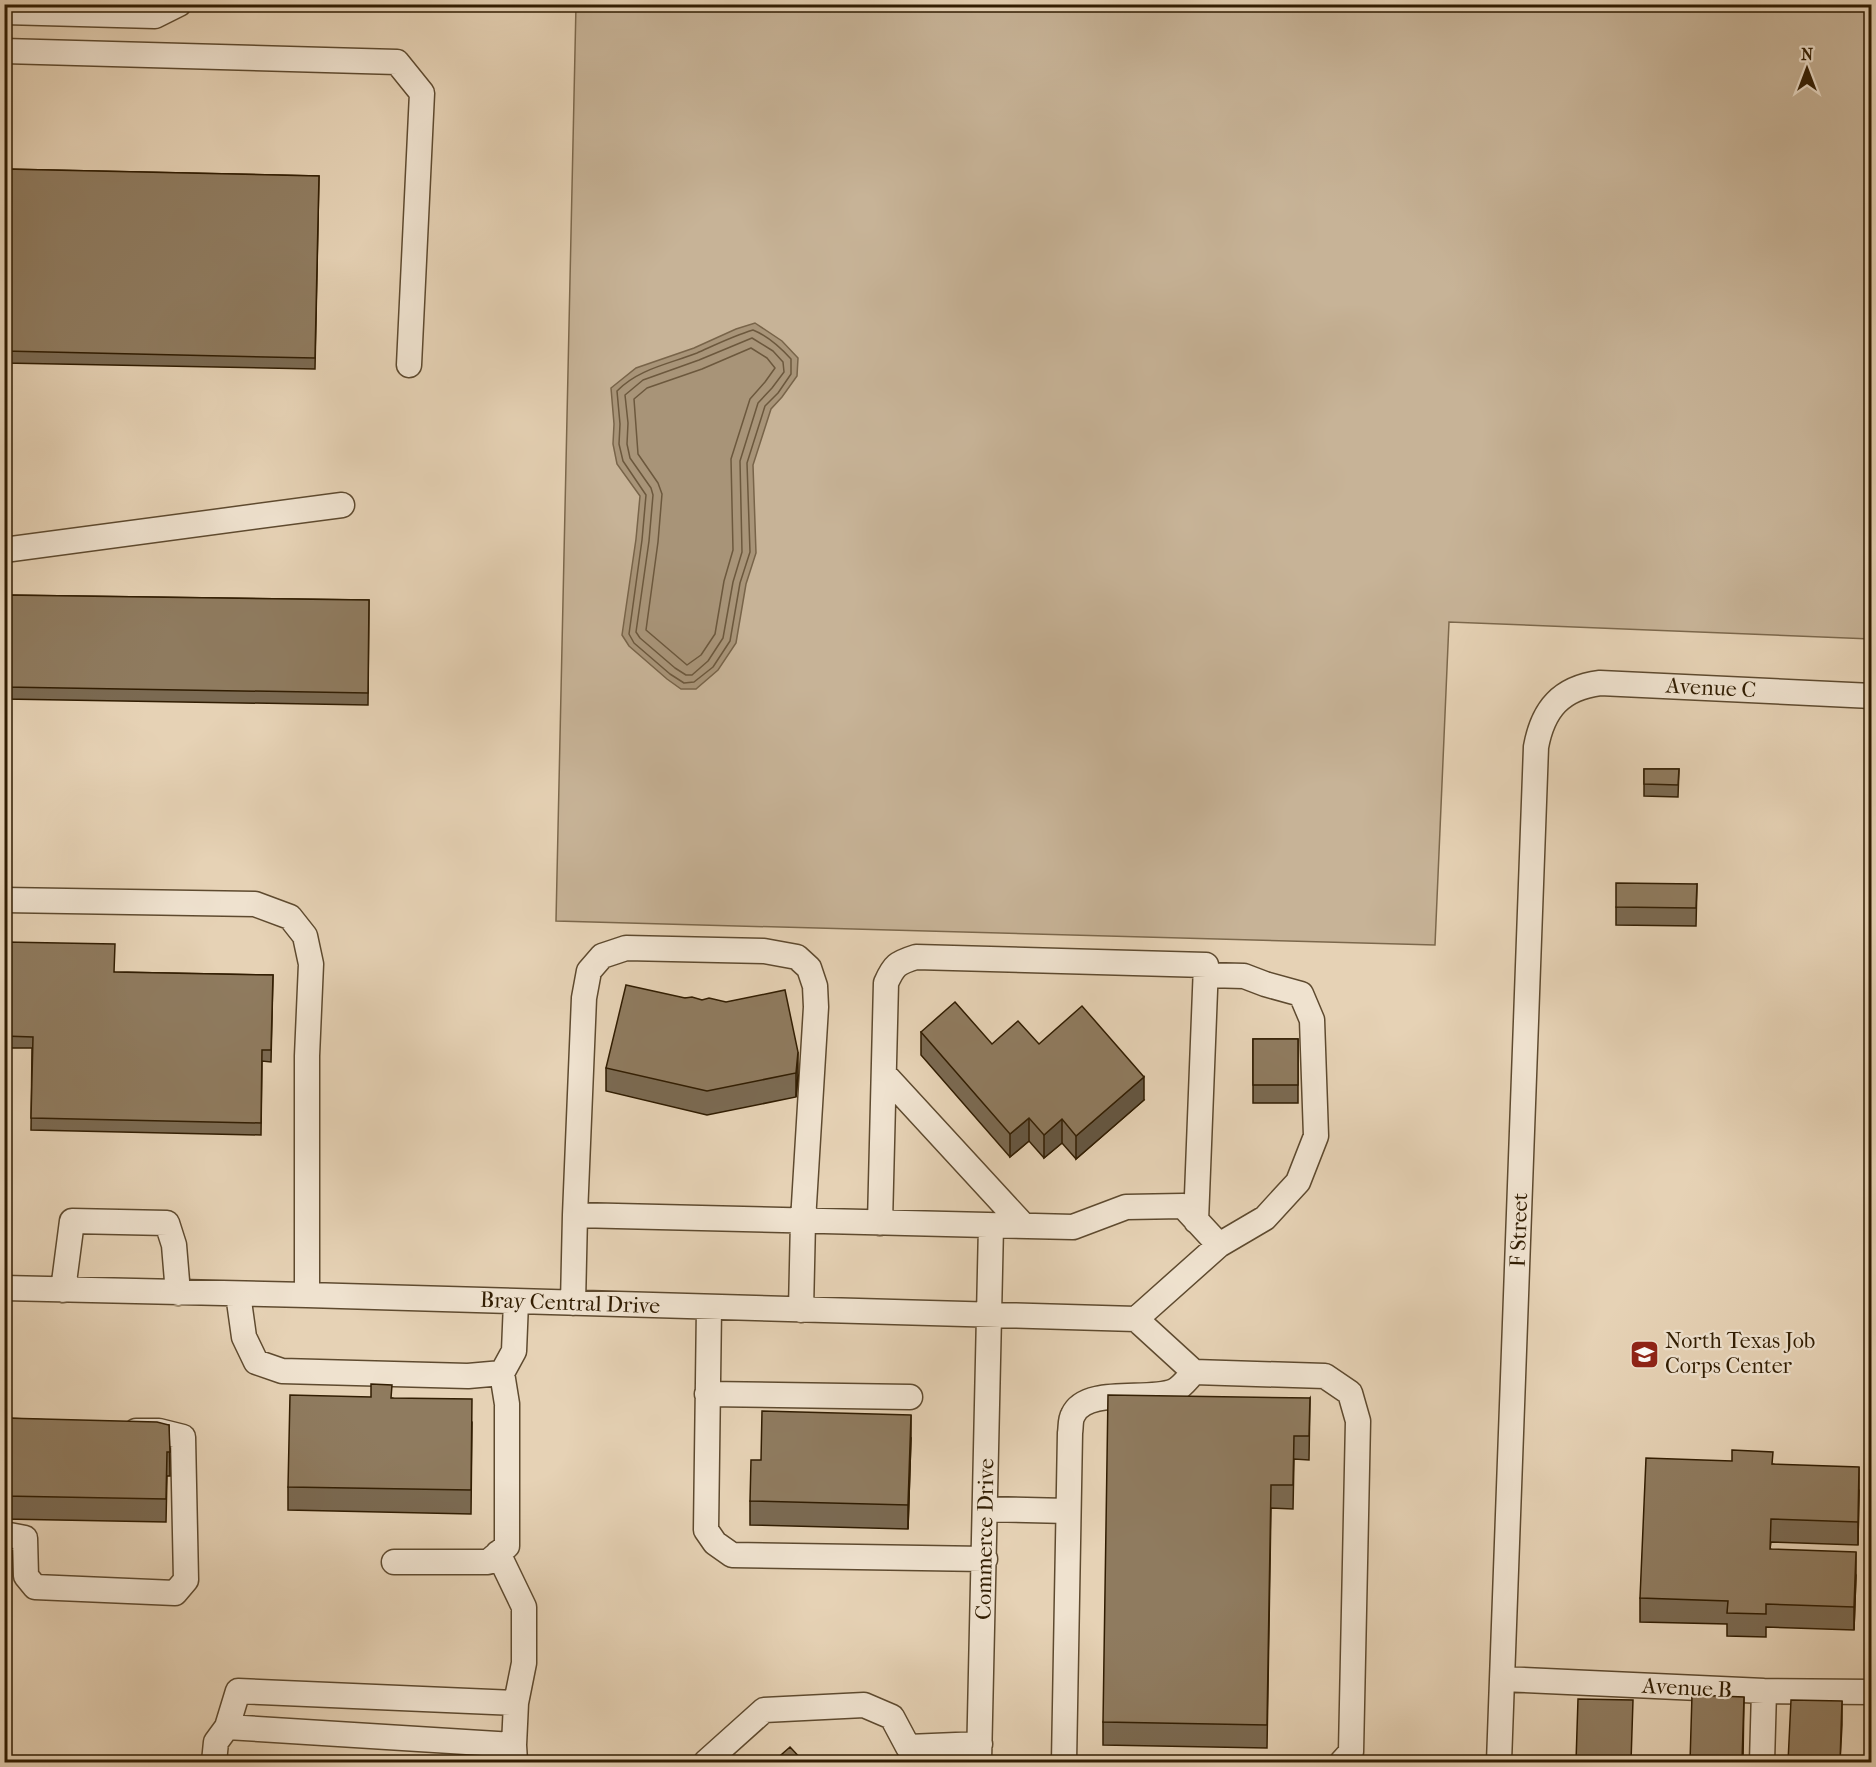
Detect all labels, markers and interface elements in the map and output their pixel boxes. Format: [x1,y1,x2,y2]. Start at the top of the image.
north arrow [1777,39,1837,99]
text: N [1801,45,1814,64]
street label: Avenue C [1664,673,1757,703]
street label: F Street [1505,1192,1533,1268]
street label: Bray Central Drive [480,1287,661,1319]
place label: North Texas Job Corps Center [1665,1328,1815,1379]
school or university icon: North Texas Job Corps Center [1628,1338,1660,1370]
street label: Commerce Drive [971,1458,999,1620]
street label: Avenue B [1640,1673,1733,1703]

